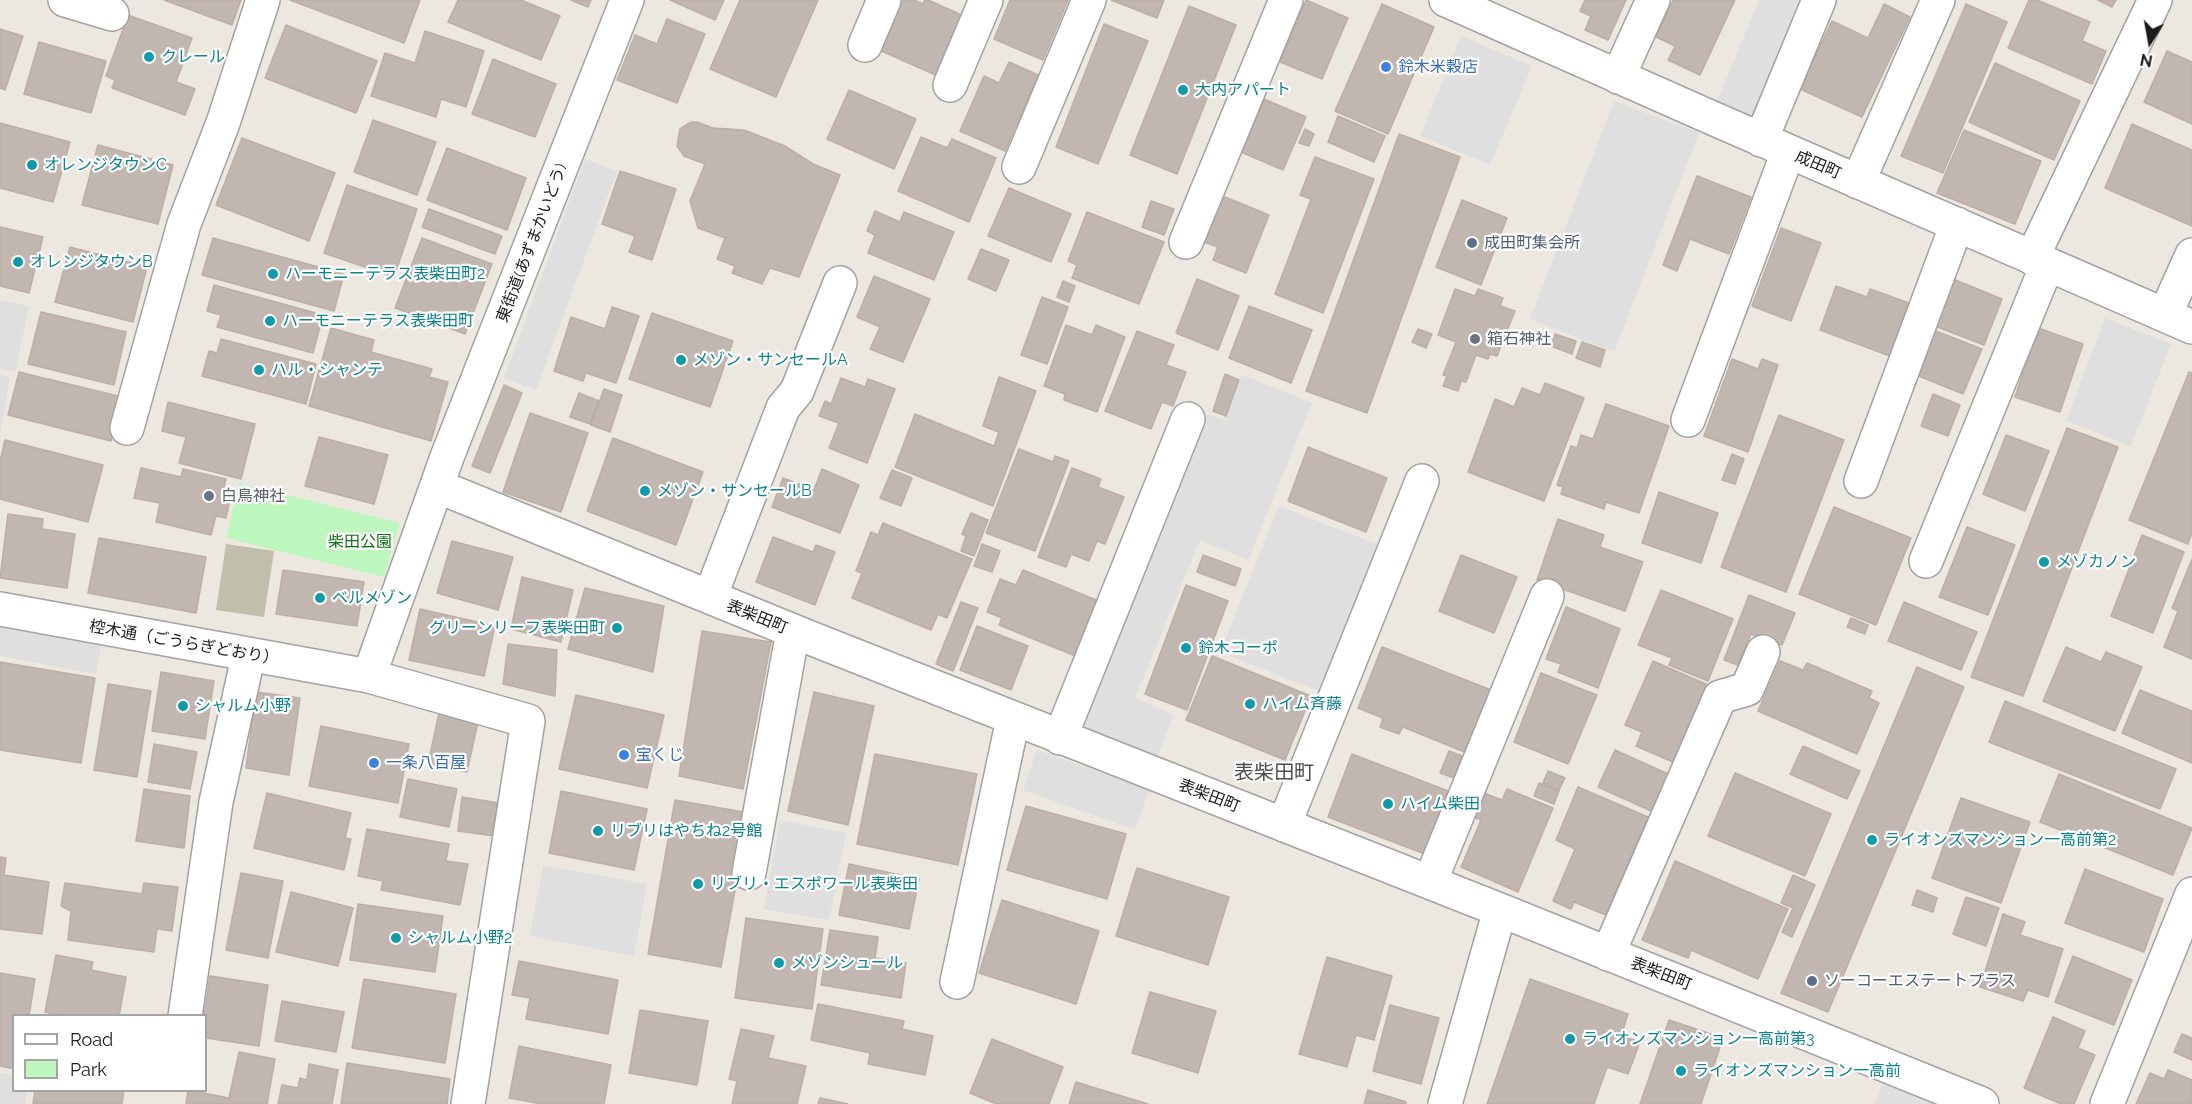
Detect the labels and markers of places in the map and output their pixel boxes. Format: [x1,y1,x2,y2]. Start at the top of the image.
place label: クレール [161,47,225,67]
marker: クレール [142,50,156,64]
place label: 鈴木米穀店 [1398,57,1478,77]
marker: 鈴木米穀店 [1379,60,1393,74]
place label: 大内アパート [1195,80,1291,100]
marker: 大内アパート [1176,83,1190,97]
place label: オレンジタウンC [44,155,167,175]
marker: オレンジタウンC [25,158,39,172]
place label: 成田町集会所 [1484,233,1580,253]
marker: 成田町集会所 [1465,236,1479,250]
place label: オレンジタウンB [30,252,153,272]
marker: オレンジタウンB [11,255,25,269]
place label: ハーモニーテラス表柴田町2 [285,264,485,284]
marker: ハーモニーテラス表柴田町2 [266,267,280,281]
place label: ハーモニーテラス表柴田町 [282,311,474,331]
marker: ハーモニーテラス表柴田町 [263,314,277,328]
place label: 箱石神社 [1487,329,1551,349]
marker: 箱石神社 [1468,332,1482,346]
place label: メゾン・サンセールA [693,350,848,370]
marker: メゾン・サンセールA [674,353,688,367]
place label: ハル・シャンテ [271,360,383,380]
marker: ハル・シャンテ [252,363,266,377]
place label: メゾン・サンセールB [657,481,812,501]
marker: メゾン・サンセールB [638,484,652,498]
place label: 白鳥神社 [221,486,285,506]
marker: 白鳥神社 [202,489,216,503]
place label: メゾカノン [2056,552,2136,572]
marker: メゾカノン [2037,555,2051,569]
place label: ベルメゾン [332,588,412,608]
marker: ベルメゾン [313,591,327,605]
place label: グリーンリーフ表柴田町 [429,618,605,638]
marker: グリーンリーフ表柴田町 [610,621,624,635]
place label: 鈴木コーポ [1198,638,1278,658]
marker: 鈴木コーポ [1179,641,1193,655]
place label: ハイム斉藤 [1262,694,1342,714]
place label: シャルム小野 [195,696,291,716]
marker: ハイム斉藤 [1243,697,1257,711]
marker: シャルム小野 [176,699,190,713]
place label: 宝くじ [636,745,684,765]
marker: 宝くじ [617,748,631,762]
place label: 一条八百屋 [386,753,466,773]
marker: 一条八百屋 [367,756,381,770]
place label: ハイム柴田 [1400,794,1480,814]
marker: ハイム柴田 [1381,797,1395,811]
place label: リブリはやちね2号館 [610,821,762,841]
marker: リブリはやちね2号館 [591,824,605,838]
place label: ライオンズマンション一高前第2 [1884,830,2116,850]
marker: ライオンズマンション一高前第2 [1865,833,1879,847]
place label: リブリ・エスポワール表柴田 [710,874,918,894]
marker: リブリ・エスポワール表柴田 [691,877,705,891]
place label: シャルム小野2 [408,928,512,948]
marker: シャルム小野2 [389,931,403,945]
place label: メゾンシュール [791,953,903,973]
marker: メゾンシュール [772,956,786,970]
place label: ソーコーエステートプラス [1824,971,2016,991]
marker: ソーコーエステートプラス [1805,974,1819,988]
place label: ライオンズマンション一高前第3 [1582,1029,1815,1049]
marker: ライオンズマンション一高前第3 [1563,1032,1577,1046]
place label: ライオンズマンション一高前 [1693,1061,1901,1081]
marker: ライオンズマンション一高前 [1674,1064,1688,1078]

